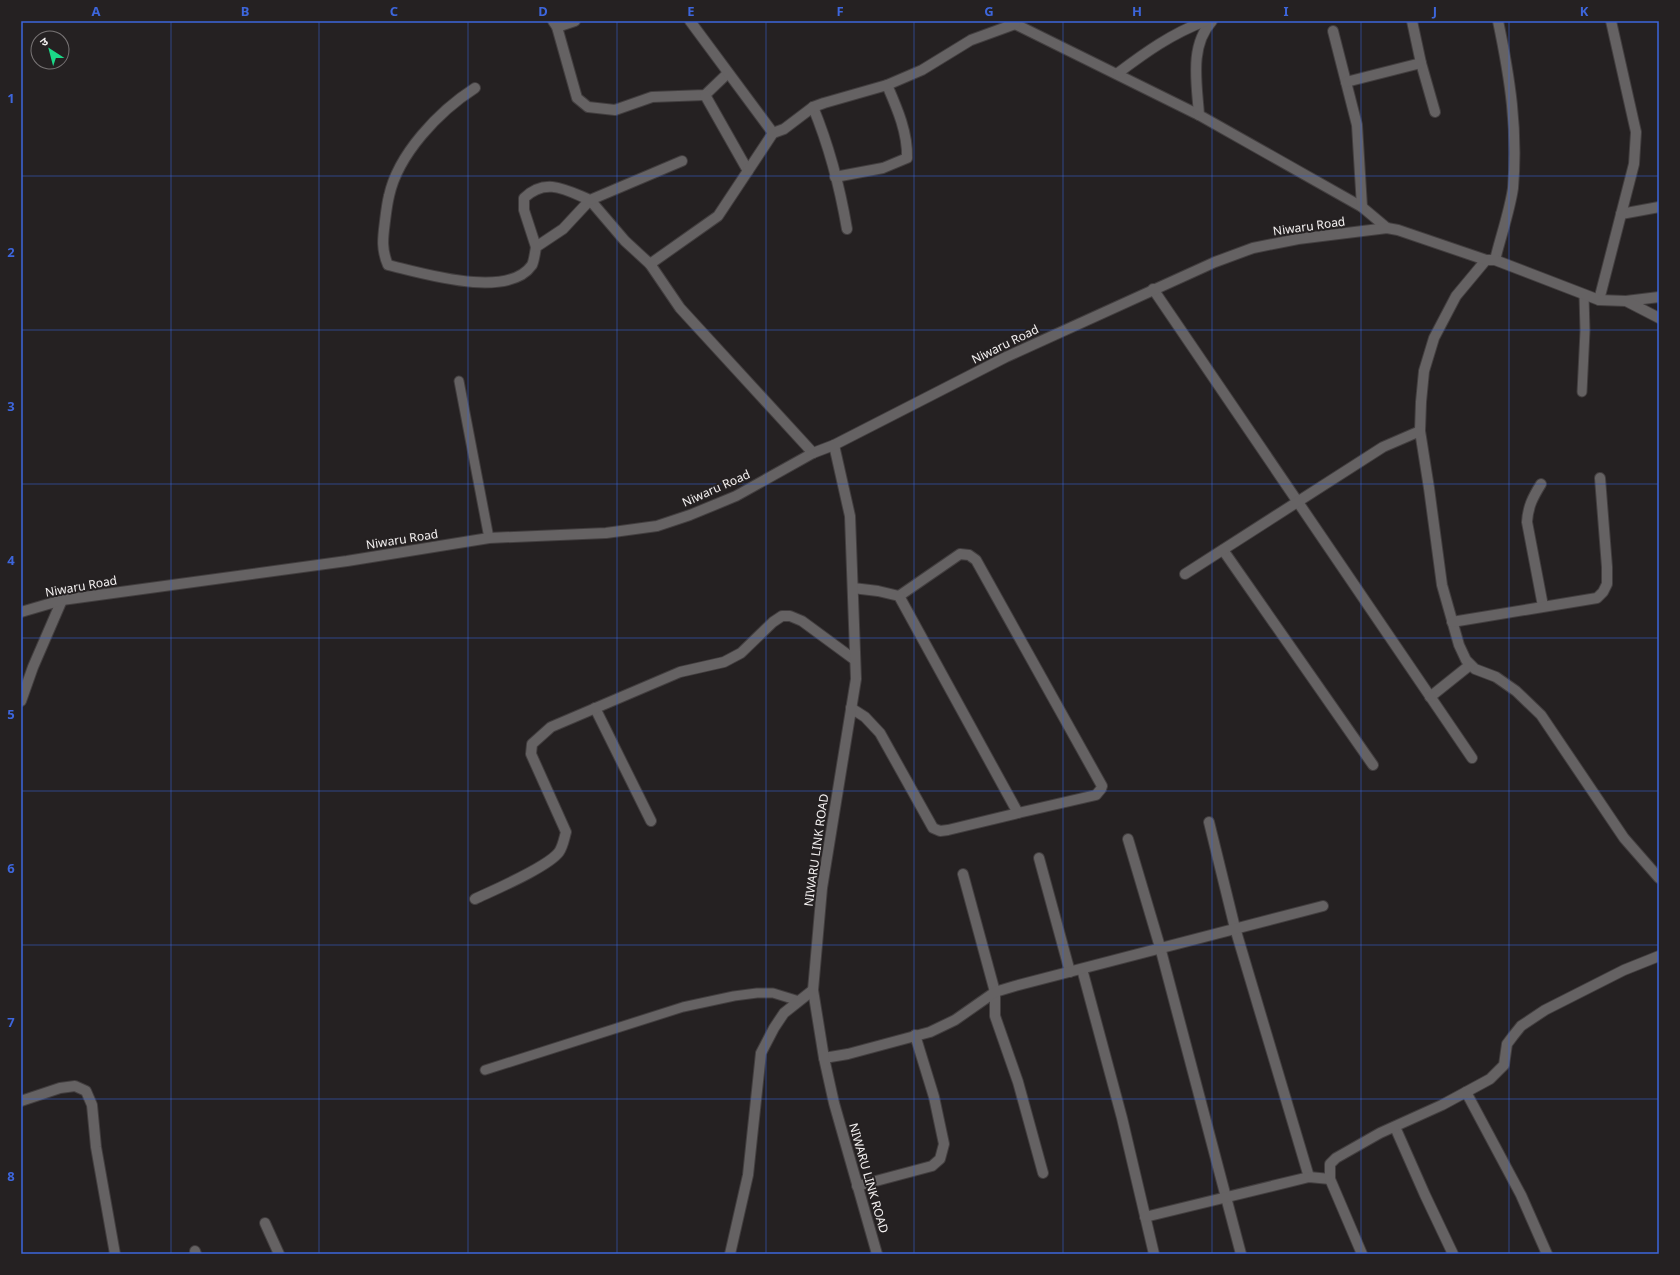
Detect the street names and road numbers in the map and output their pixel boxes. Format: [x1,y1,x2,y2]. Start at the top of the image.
street label: Niwaru Road [1272,213,1346,239]
street label: Niwaru Road [969,320,1041,368]
street label: Niwaru Road [679,465,753,511]
street label: Niwaru Road [365,525,439,553]
street label: Niwaru Road [44,571,118,601]
street label: NIWARU LINK ROAD [800,792,832,908]
street label: NIWARU LINK ROAD [845,1121,893,1235]

